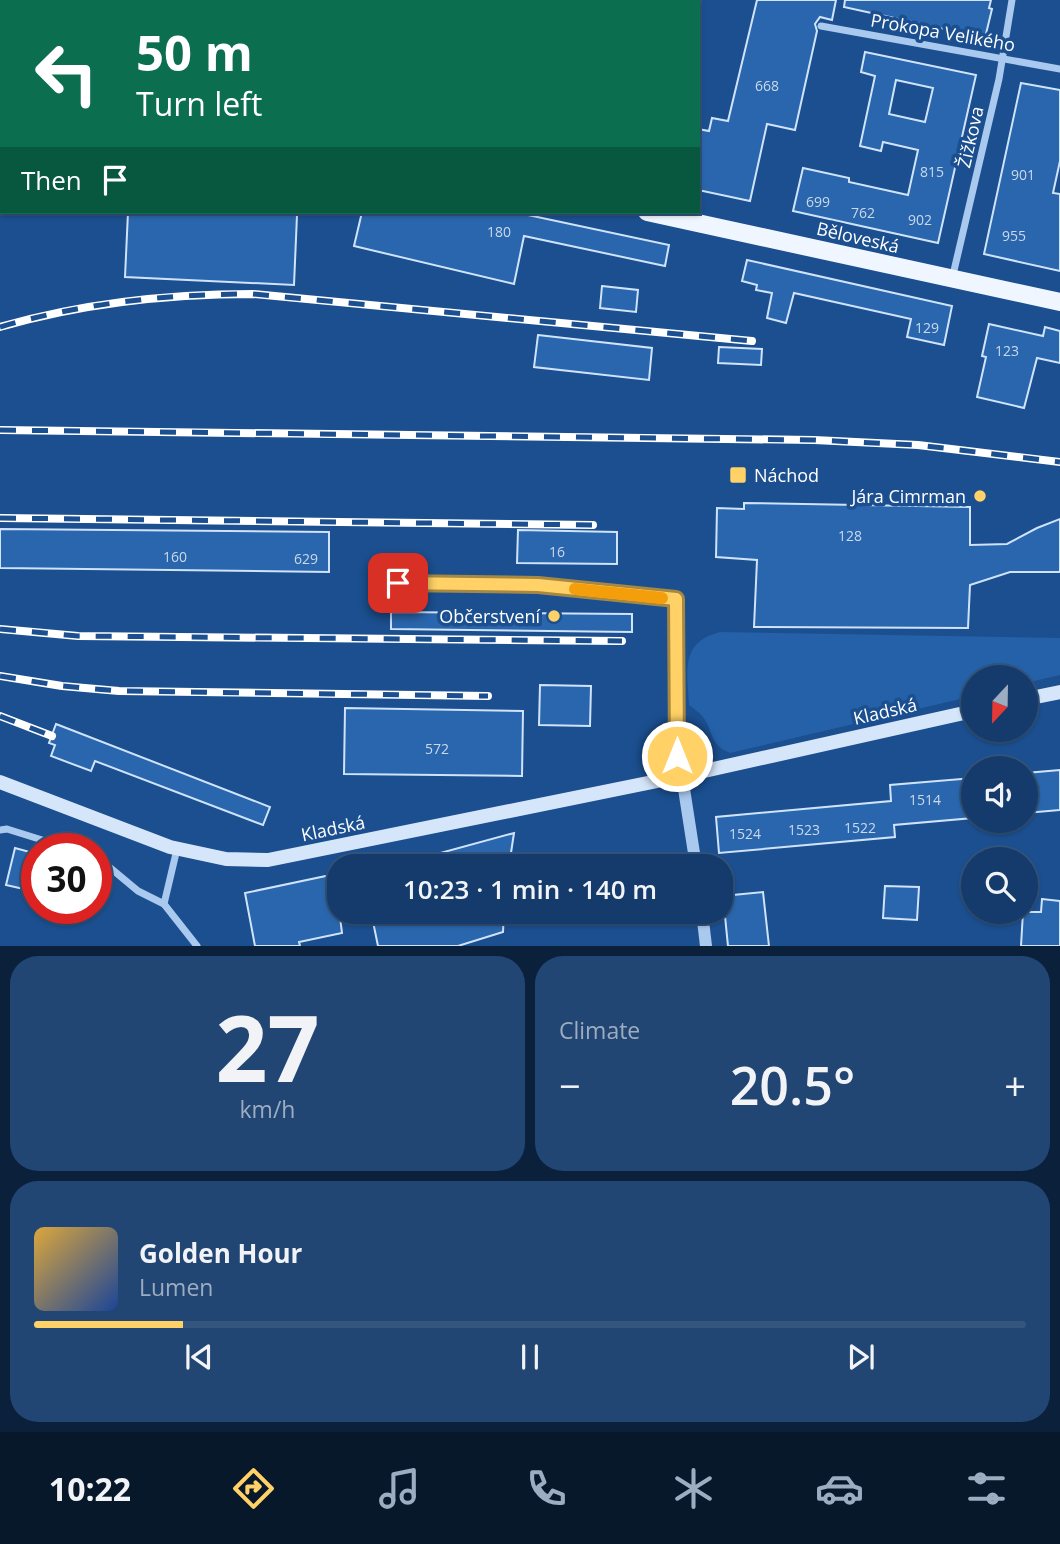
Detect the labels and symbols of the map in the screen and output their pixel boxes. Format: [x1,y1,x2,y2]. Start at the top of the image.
street label: Prokopa Velikého [869,7,1017,57]
house number: 668 [755,76,779,95]
street label: Žižkova [951,104,989,170]
house number: 815 [920,162,944,181]
house number: 901 [1011,165,1035,184]
house number: 699 [806,192,830,211]
house number: 762 [851,203,875,222]
house number: 902 [908,210,932,229]
street label: Běloveská [814,216,902,258]
house number: 180 [487,222,511,241]
house number: 955 [1002,226,1026,245]
house number: 129 [915,318,939,337]
house number: 123 [995,341,1019,360]
place label: Náchod [754,463,819,487]
marker: Náchod [728,465,748,485]
place label: Jára Cimrman [850,484,966,508]
marker: Jára Cimrman [972,488,988,504]
house number: 128 [838,526,862,545]
house number: 16 [549,542,565,561]
house number: 160 [163,547,187,566]
house number: 629 [294,549,318,568]
pin [368,553,428,613]
place label: Občerstvení [439,604,540,628]
marker: Občerstvení [546,608,562,624]
north arrow [961,665,1038,742]
street label: Kladská [851,692,919,730]
position arrow [640,719,714,793]
house number: 572 [425,739,449,758]
house number: 1514 [909,790,941,809]
street label: Kladská [299,810,367,846]
house number: 1522 [844,818,876,837]
house number: 1523 [788,820,820,839]
house number: 1524 [729,824,761,843]
speed limit sign: 30 [21,833,112,924]

